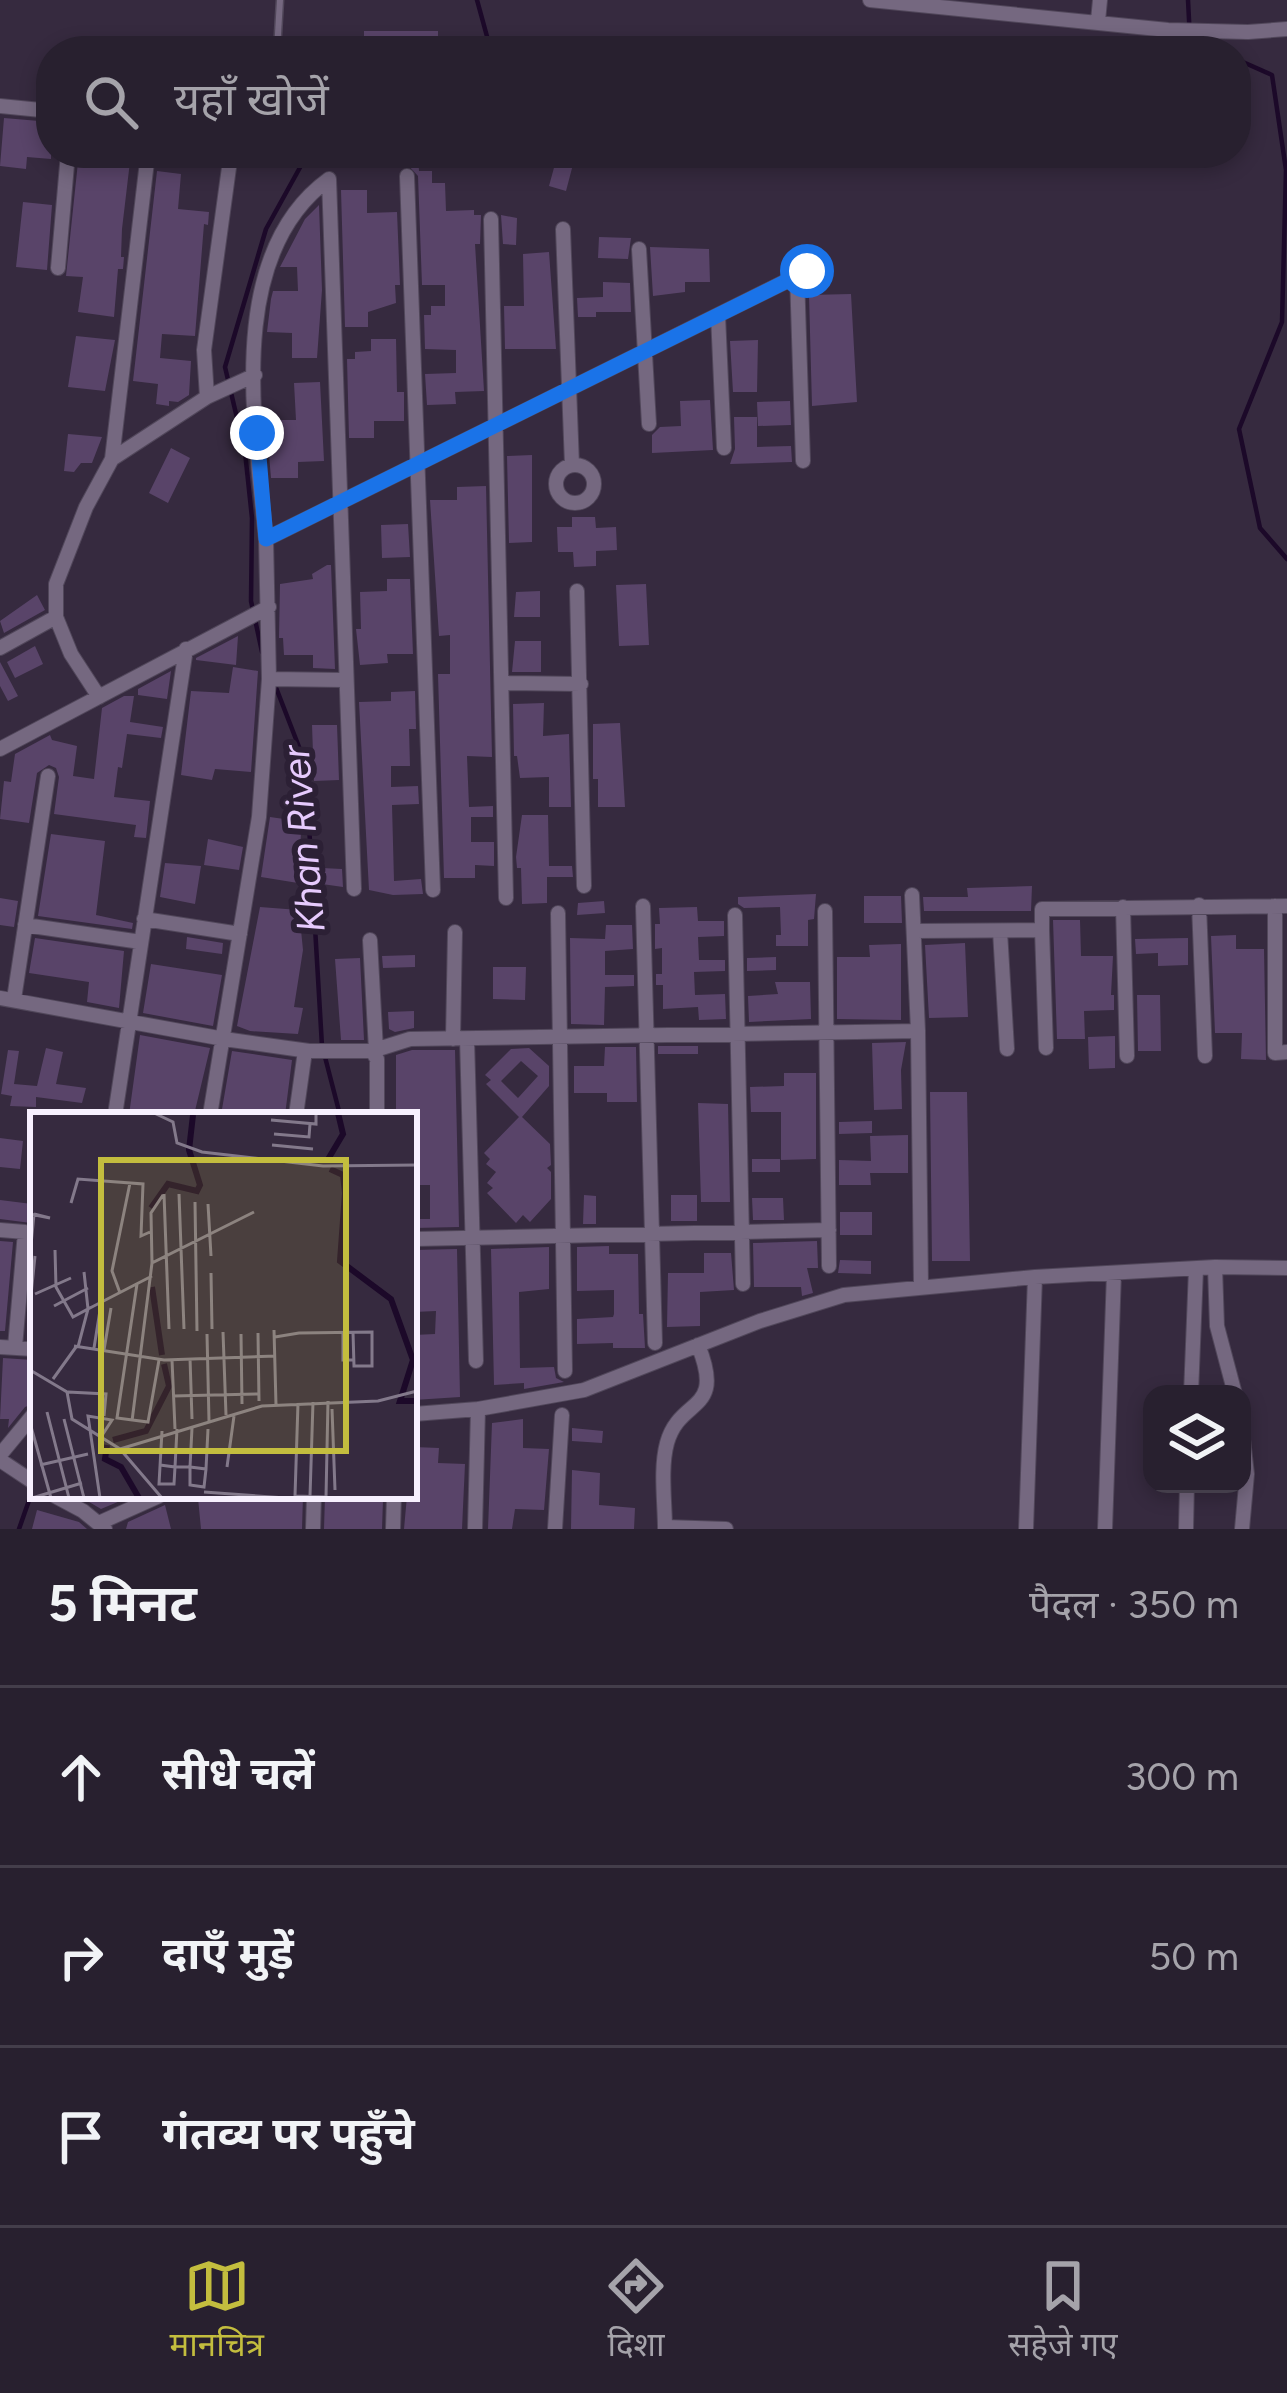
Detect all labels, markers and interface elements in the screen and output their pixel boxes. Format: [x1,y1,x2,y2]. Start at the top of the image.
search box [36,36,1251,168]
icon: search [78,69,144,135]
text: यहाँ खोजें [174,72,329,126]
route start [780,244,834,298]
route end [230,406,284,460]
water label: Khan River [271,742,335,935]
inset map [30,1112,417,1499]
map controls [1143,1385,1251,1493]
button: layers [1143,1385,1251,1493]
text: 5 मिनट [48,1573,197,1634]
text: पैदल · 350 m [1029,1581,1239,1628]
icon: ahead [48,1744,114,1810]
text: सीधे चलें [162,1746,315,1800]
text: 300 m [1125,1753,1239,1800]
icon: right [48,1924,114,1990]
text: दाएँ मुड़ें [162,1926,294,1980]
text: 50 m [1149,1933,1239,1980]
icon: arrive [48,2104,114,2170]
text: गंतव्य पर पहुँचे [162,2106,415,2160]
tab: मानचित्र [170,2253,264,2369]
tab: दिशा [603,2253,669,2369]
tab: सहेजे गए [1008,2253,1117,2369]

